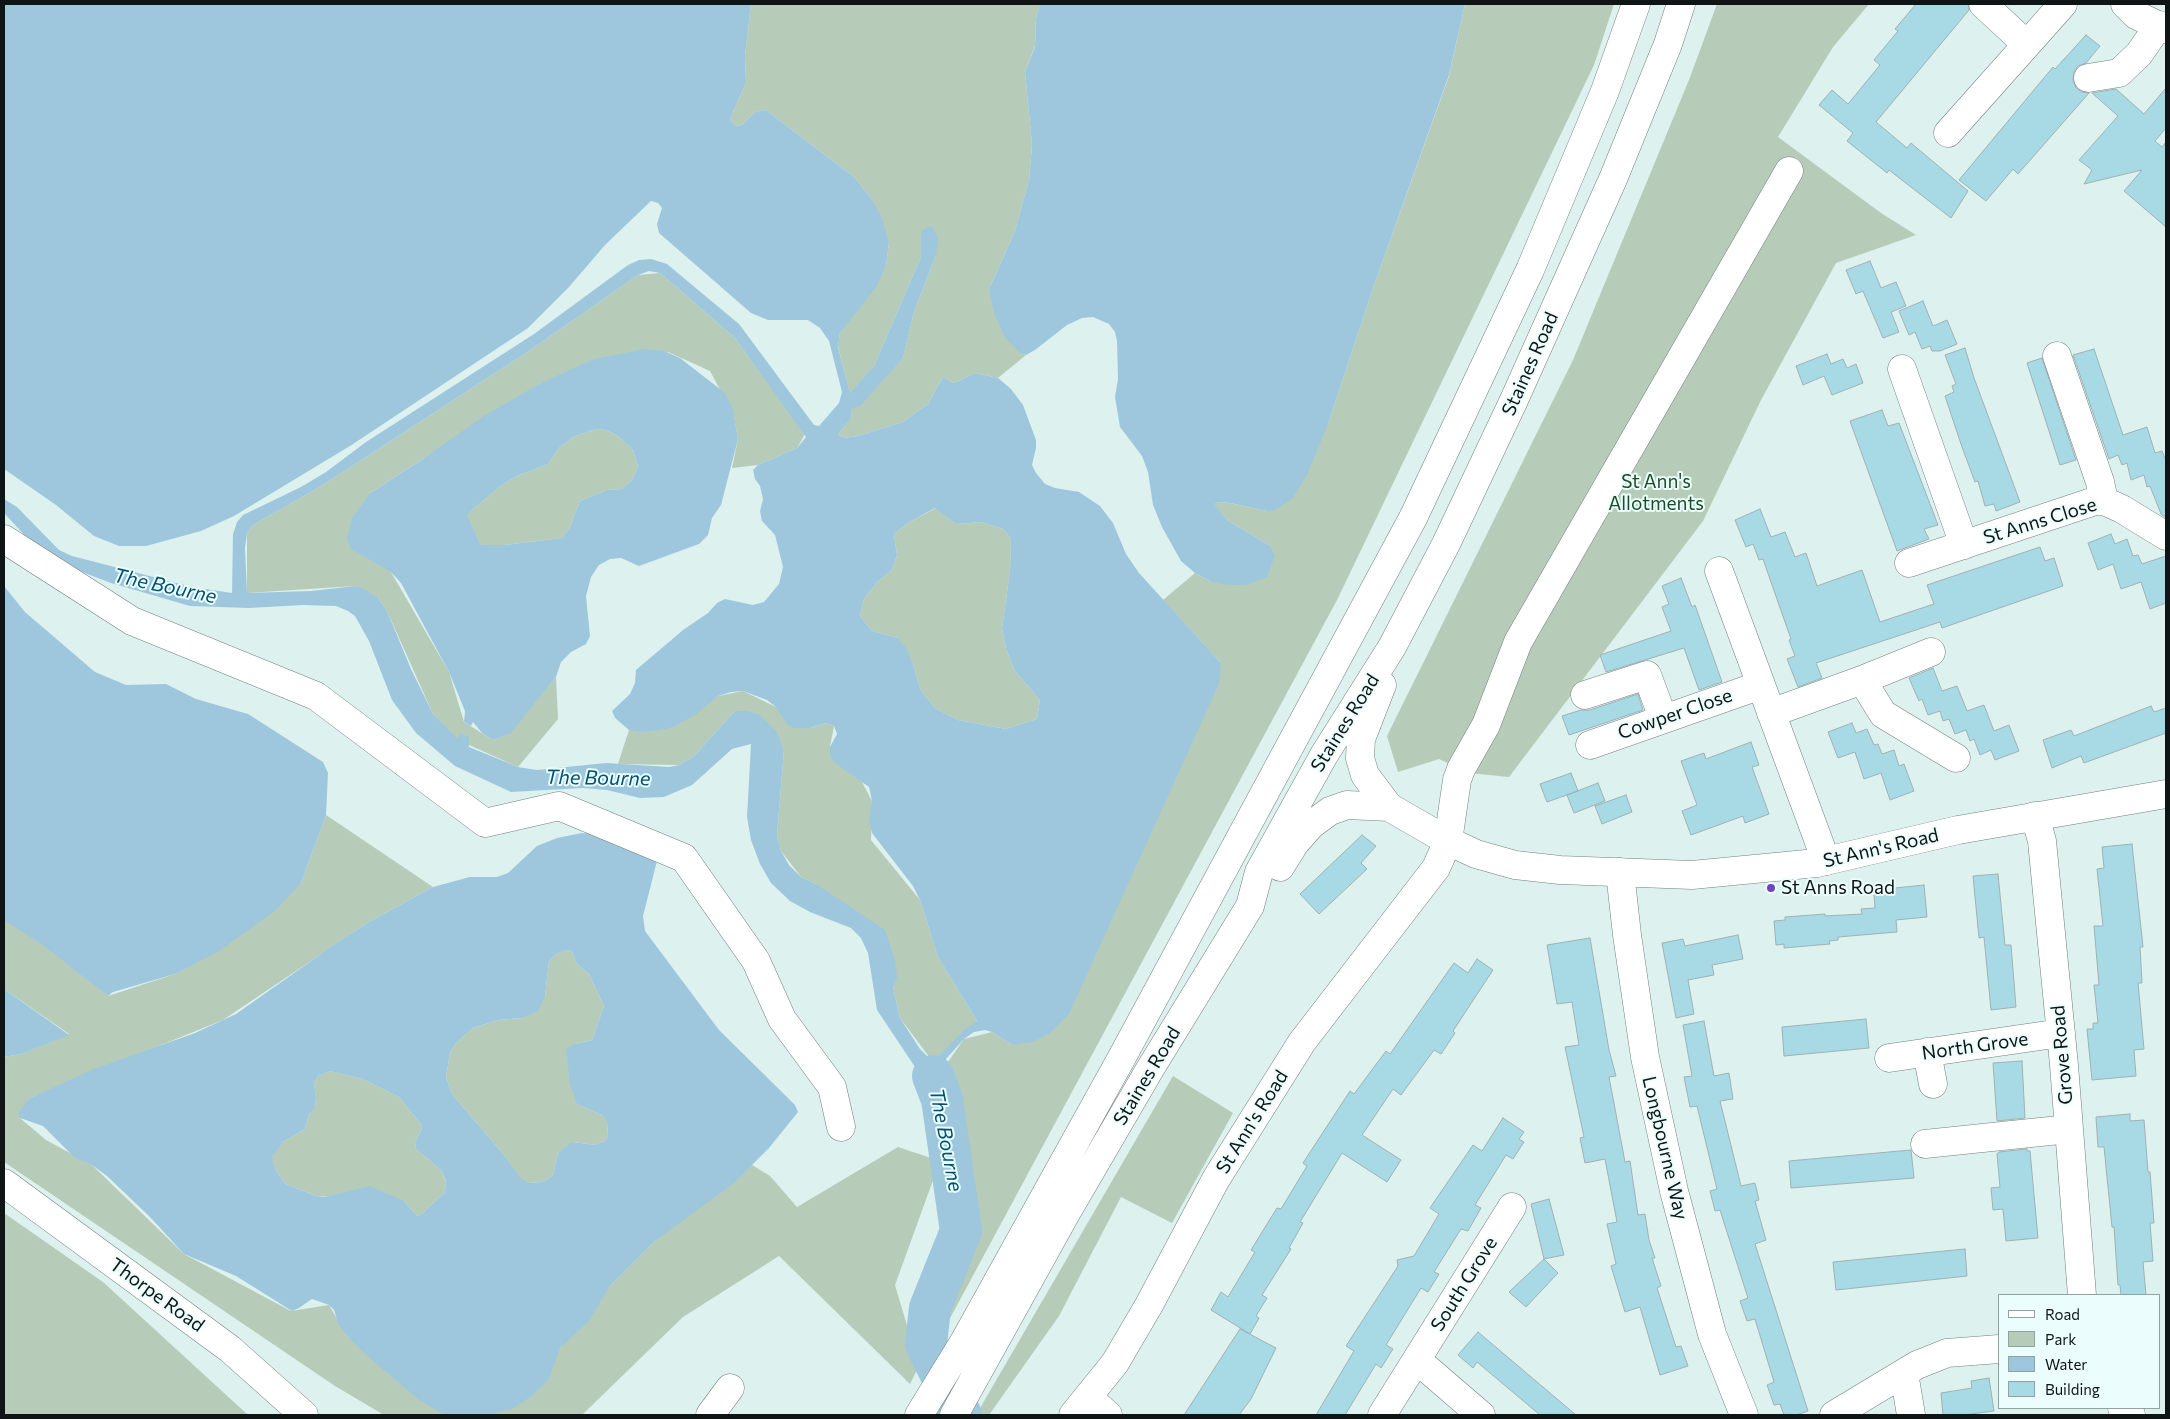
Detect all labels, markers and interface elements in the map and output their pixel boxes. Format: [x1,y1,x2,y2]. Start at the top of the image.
street label: Staines Road [1497,309,1563,419]
park label: St Ann's Allotments [1608,471,1704,515]
street label: St Anns Close [1981,493,2099,549]
water label: The Bourne [111,563,219,609]
street label: Staines Road [1306,670,1384,776]
street label: Cowper Close [1615,684,1735,744]
water label: The Bourne [545,765,651,791]
street label: St Ann's Road [1821,824,1941,872]
place label: St Anns Road [1781,877,1895,899]
marker: St Anns Road [1765,882,1777,894]
street label: Grove Road [2046,1004,2078,1106]
street label: Staines Road [1109,1023,1185,1129]
street label: North Grove [1920,1027,2030,1065]
street label: St Ann's Road [1211,1066,1293,1178]
street label: Longbourne Way [1637,1074,1693,1222]
water label: The Bourne [924,1086,968,1194]
street label: South Grove [1426,1233,1502,1335]
street label: Thorpe Road [105,1253,209,1337]
legend [1998,1294,2160,1409]
text: Road [2045,1305,2080,1323]
text: Park [2045,1330,2076,1348]
text: Water [2045,1355,2087,1373]
text: Building [2045,1380,2100,1398]

